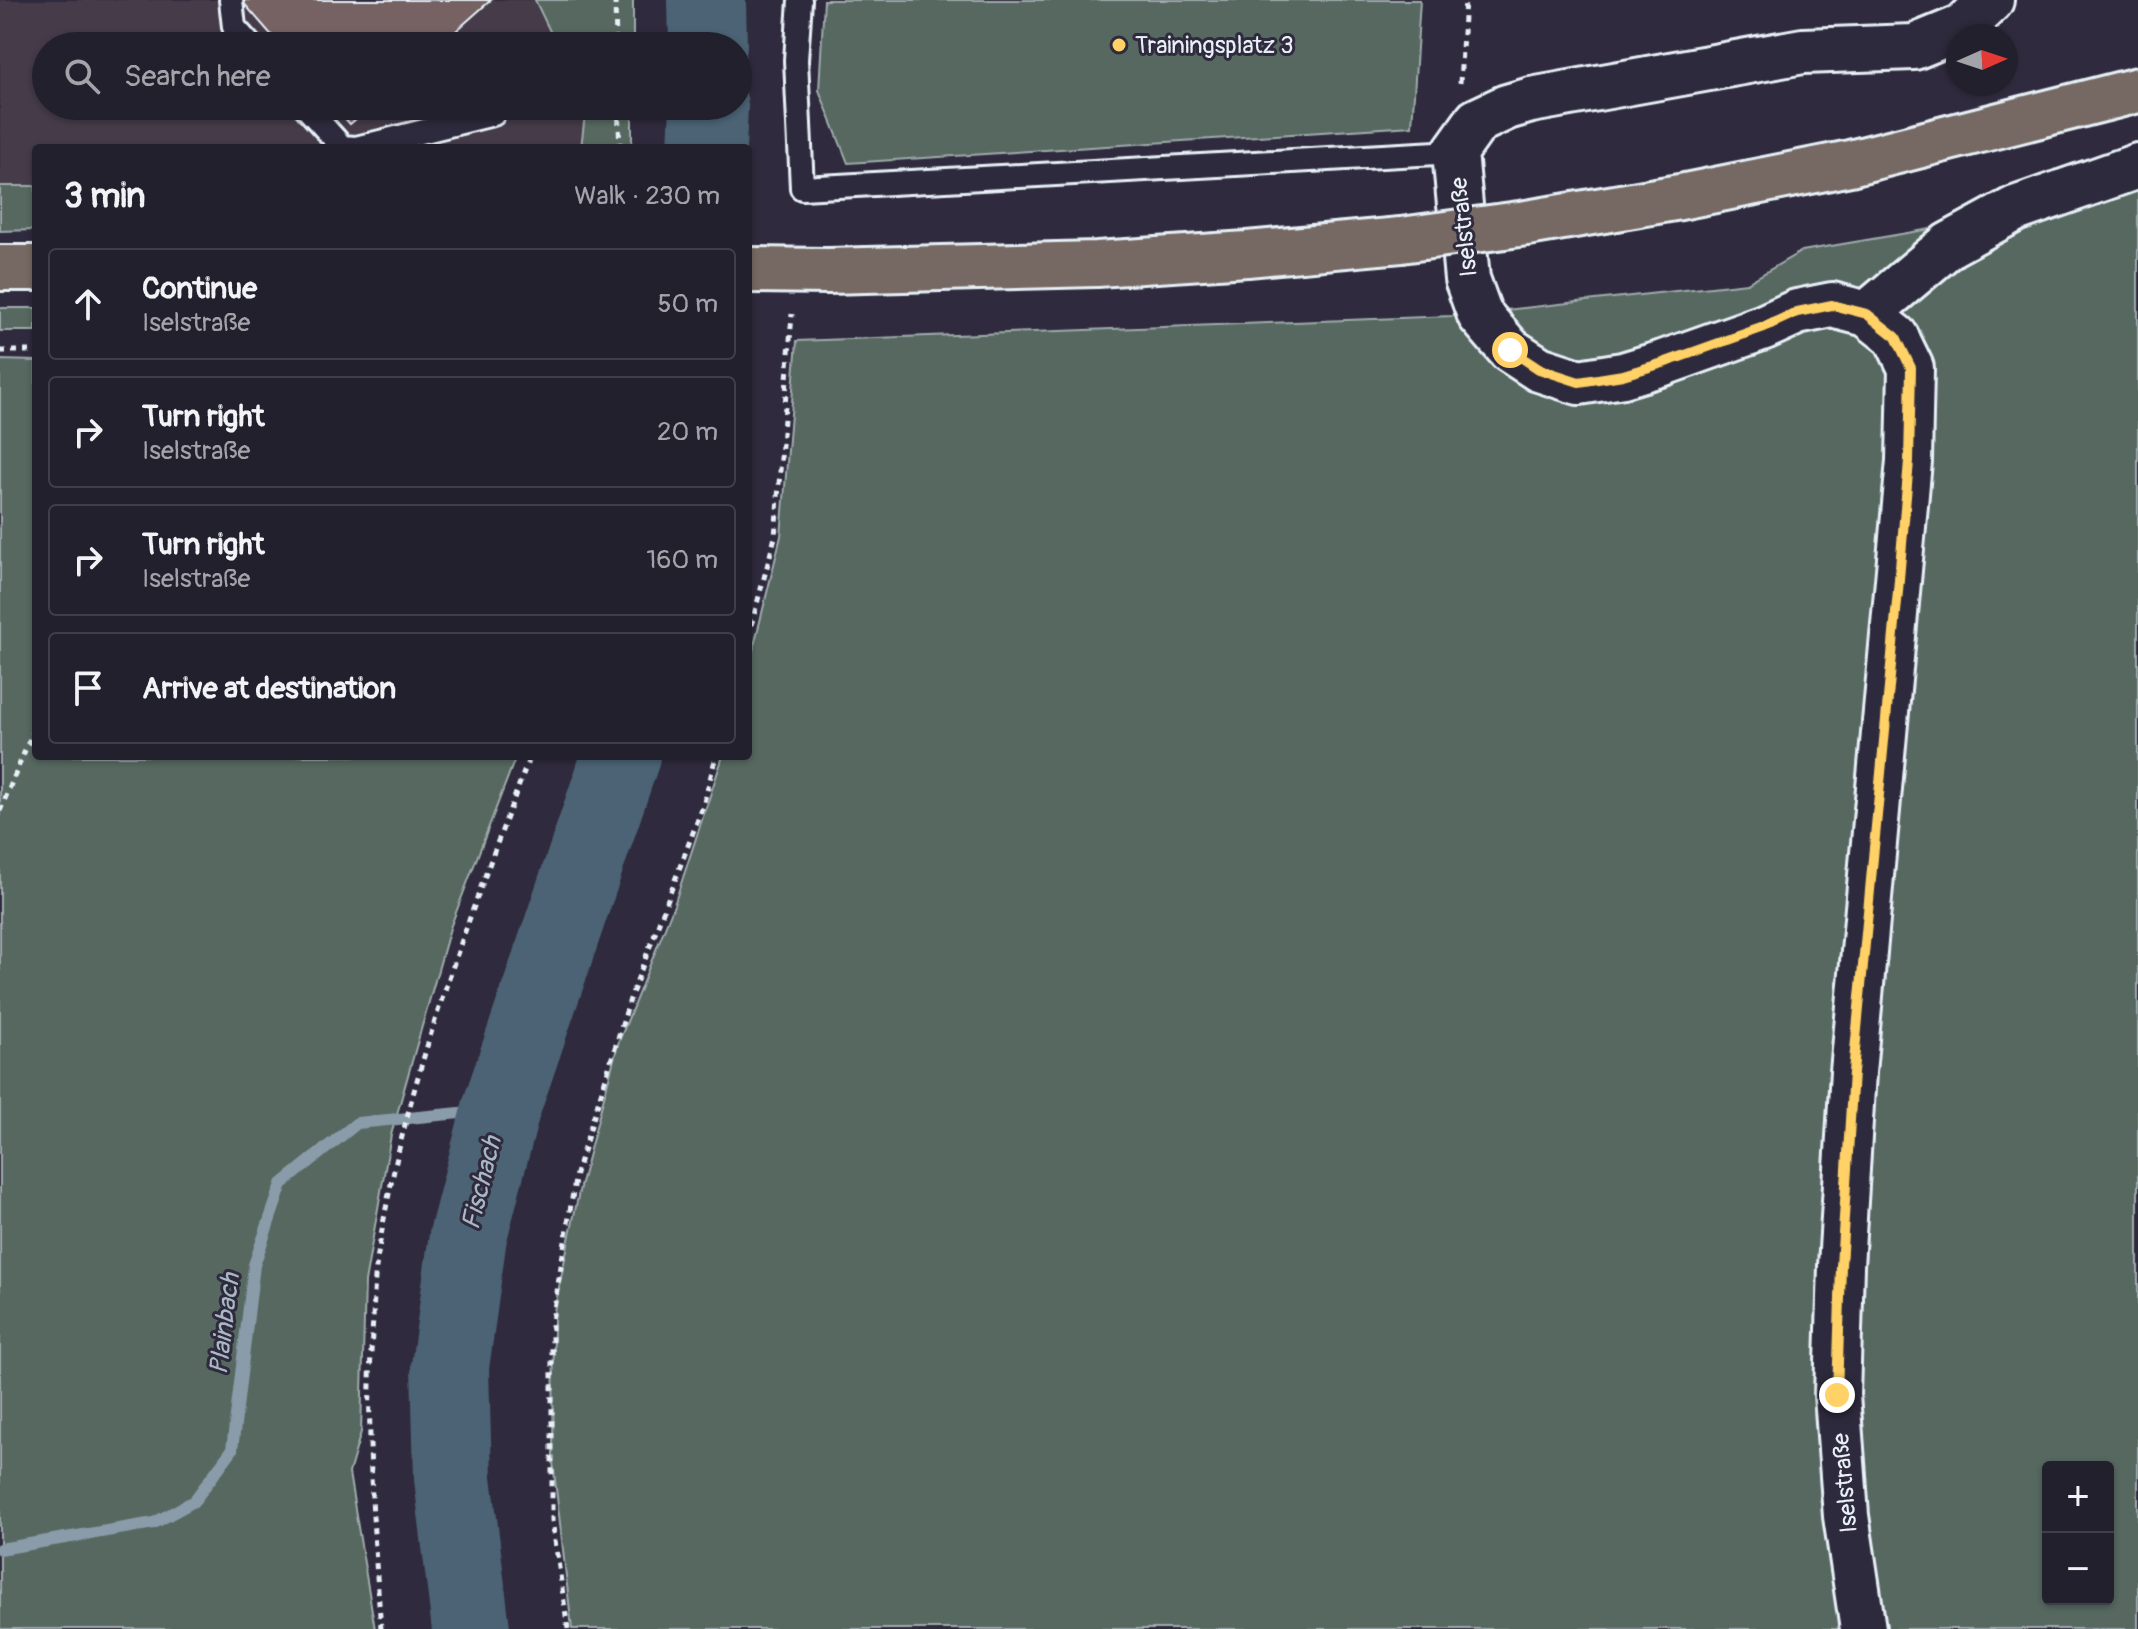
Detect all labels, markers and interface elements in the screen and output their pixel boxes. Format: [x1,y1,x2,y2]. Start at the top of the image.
north arrow [1946,24,2018,96]
place label: Trainingsplatz 3 [1135,31,1294,60]
search box [32,32,752,120]
marker: Trainingsplatz 3 [1110,36,1128,54]
icon: search [60,54,104,98]
text: Search here [124,58,271,95]
text: 3 min [64,175,146,218]
street label: Iselstraße [1444,176,1484,278]
text: Walk · 230 m [574,180,720,212]
text: Continue [142,270,257,307]
icon: ahead [66,282,110,326]
text: 50 m [657,288,718,320]
text: Iselstraße [142,307,250,339]
route start [1492,332,1528,368]
text: Turn right [142,398,265,435]
icon: right [66,410,110,454]
text: 20 m [657,416,718,448]
text: Iselstraße [142,435,250,467]
text: Turn right [142,526,265,563]
icon: right [66,538,110,582]
text: 160 m [646,544,718,576]
text: Iselstraße [142,563,250,595]
icon: arrive [66,666,110,710]
text: Arrive at destination [142,670,396,707]
water label: Fischach [455,1131,509,1233]
water label: Plainbach [203,1270,247,1377]
route end [1819,1377,1855,1413]
street label: Iselstraße [1826,1432,1864,1534]
map controls [2042,1461,2114,1605]
button: + [2042,1461,2114,1533]
button: − [2042,1533,2114,1605]

